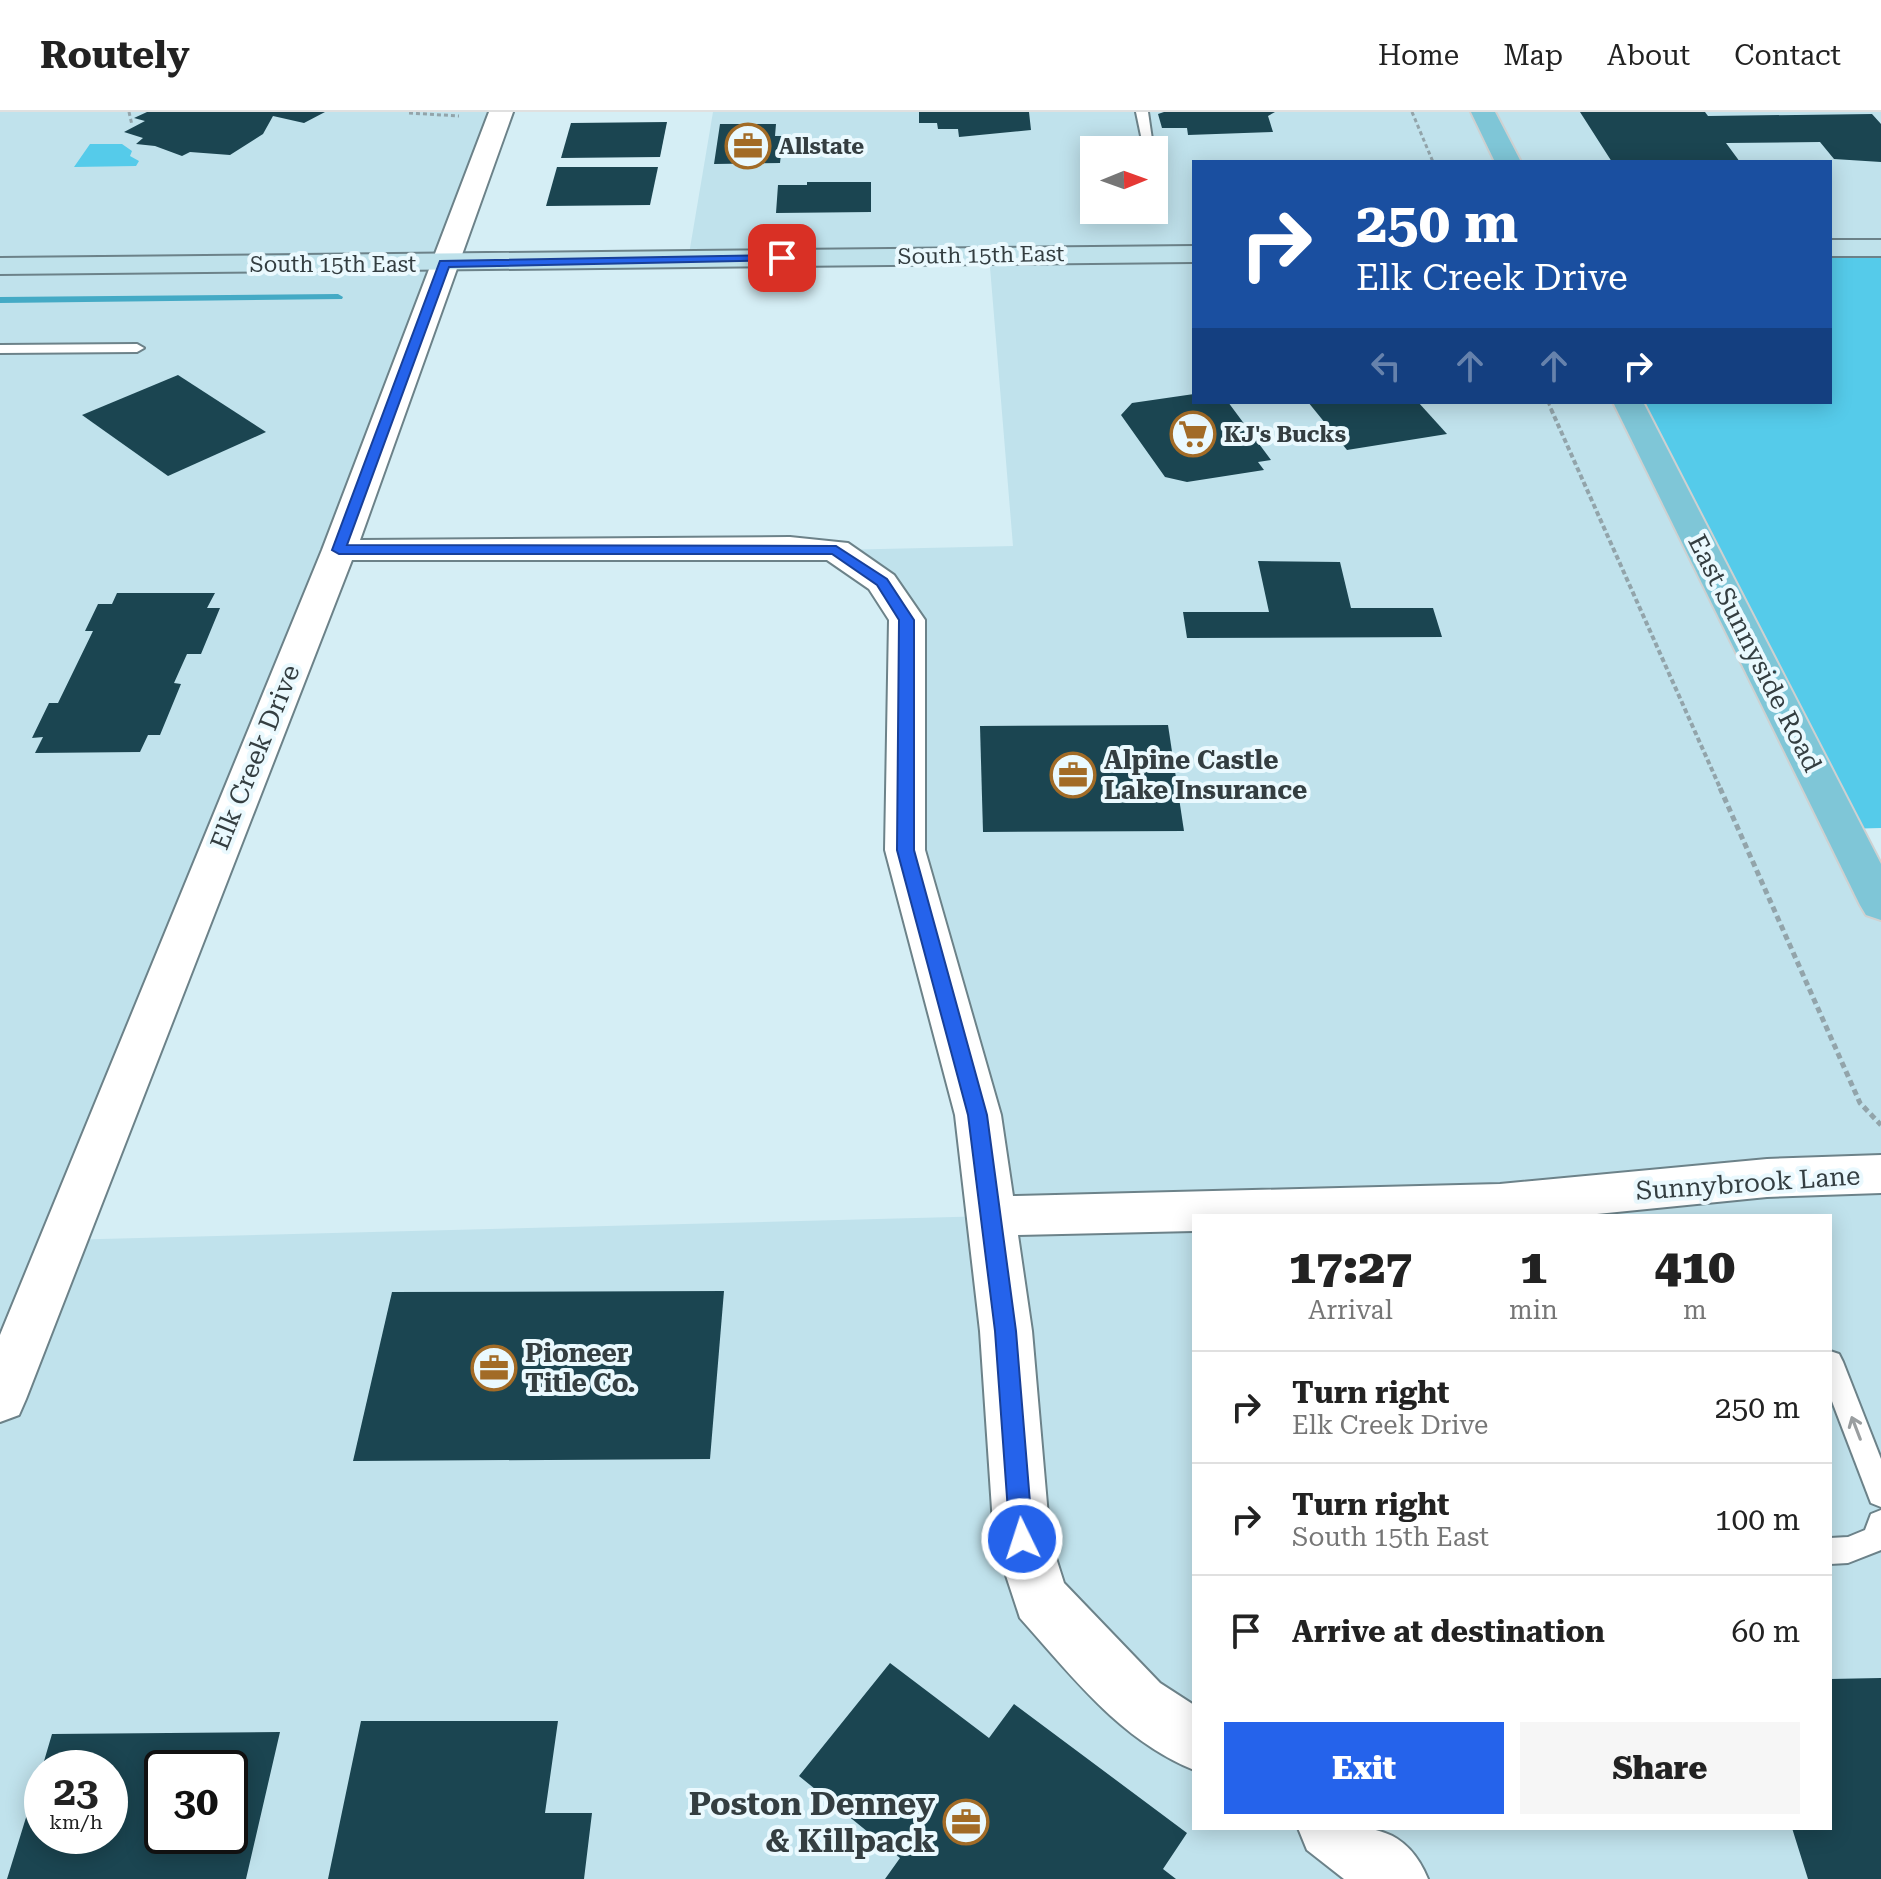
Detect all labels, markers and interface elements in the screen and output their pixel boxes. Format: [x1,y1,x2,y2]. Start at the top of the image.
text: Routely [40,33,190,77]
text: Home [1378,39,1459,72]
text: Map [1503,39,1563,72]
text: About [1607,39,1690,72]
text: Contact [1734,39,1841,72]
office icon: Allstate [724,122,772,170]
place label: Allstate [779,134,864,159]
north arrow [1080,136,1168,224]
map controls [1080,136,1168,224]
text: 250 m [1356,190,1518,256]
icon: right [1224,192,1328,296]
pin [748,224,816,292]
icon: arrive [760,236,804,280]
street label: South 15th East [897,241,1065,269]
street label: South 15th East [250,252,416,277]
text: Elk Creek Drive [1356,257,1628,299]
icon: left [1364,344,1408,388]
icon: ahead [1448,344,1492,388]
icon: ahead [1532,344,1576,388]
icon: right [1616,344,1660,388]
supermarket icon: KJ's Bucks [1169,410,1217,458]
place label: KJ's Bucks [1224,422,1346,447]
street label: East Sunnyside Road [1682,529,1828,777]
street label: Elk Creek Drive [204,660,306,854]
place label: Alpine Castle Lake Insurance [1104,745,1307,805]
office icon: Alpine Castle Lake Insurance [1049,751,1097,799]
street label: Sunnybrook Lane [1635,1160,1861,1206]
text: 17:27 [1289,1239,1412,1295]
text: 1 [1520,1239,1547,1295]
text: 410 [1655,1239,1735,1295]
text: Arrival [1308,1295,1393,1325]
text: min [1509,1295,1558,1325]
text: m [1683,1295,1707,1325]
place label: Pioneer Title Co. [525,1338,636,1398]
office icon: Pioneer Title Co. [470,1344,518,1392]
text: Turn right [1292,1375,1449,1410]
icon: right [1224,1385,1268,1429]
text: 250 m [1715,1390,1800,1425]
text: Elk Creek Drive [1292,1410,1488,1440]
one-way arrow [1848,1416,1862,1441]
text: Turn right [1292,1487,1449,1522]
position arrow [980,1497,1064,1581]
icon: right [1224,1497,1268,1541]
text: 100 m [1715,1502,1800,1537]
text: South 15th East [1292,1522,1489,1552]
icon: arrive [1224,1609,1268,1653]
text: Arrive at destination [1292,1614,1605,1649]
text: 60 m [1731,1614,1800,1649]
button: Exit [1224,1722,1504,1814]
button: Share [1520,1722,1800,1814]
speed limit sign: 30 [144,1750,248,1854]
text: 23 [54,1768,98,1815]
place label: Poston Denney & Killpack [689,1785,936,1860]
office icon: Poston Denney & Killpack [942,1798,990,1846]
text: km/h [49,1810,103,1834]

